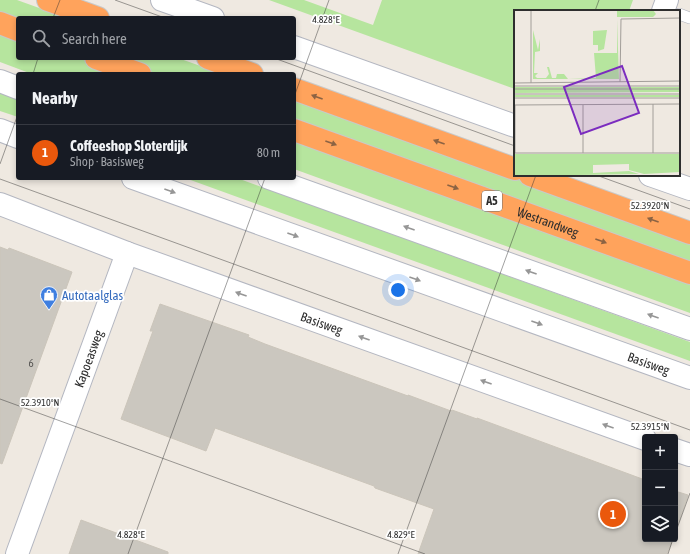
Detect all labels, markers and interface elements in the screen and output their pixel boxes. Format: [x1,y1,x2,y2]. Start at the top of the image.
inset map [514,10,680,176]
text: 4.828°E [312,14,341,25]
search box [16,16,296,60]
icon: search [30,27,52,49]
text: Search here [62,30,127,47]
text: Nearby [32,88,78,108]
one-way arrow [310,94,322,100]
text: Coffeeshop Sloterdijk [70,137,187,154]
one-way arrow [432,138,444,144]
one-way arrow [325,140,337,146]
text: 1 [42,145,48,160]
text: 80 m [257,145,280,160]
text: Shop · Basisweg [70,154,144,169]
one-way arrow [447,185,459,191]
one-way arrow [165,189,177,195]
road number: A5 [482,191,502,211]
text: 52.3920°N [631,200,669,211]
street label: Westrandweg [515,204,581,240]
one-way arrow [647,216,659,222]
one-way arrow [402,225,414,231]
one-way arrow [287,232,299,238]
one-way arrow [596,239,608,245]
one-way arrow [525,269,537,275]
one-way arrow [409,276,421,282]
your location [388,280,408,300]
shop icon: Autotaalglas [39,285,59,310]
place label: Autotaalglas [62,288,124,303]
one-way arrow [235,291,247,297]
street label: Basisweg [299,308,345,337]
one-way arrow [647,313,659,319]
one-way arrow [532,320,544,326]
street label: Kapoeasweg [71,327,106,389]
one-way arrow [357,335,369,341]
street label: Basisweg [626,349,672,378]
house number: 6 [28,357,34,369]
one-way arrow [480,379,492,385]
text: 52.3910°N [21,397,59,408]
text: 52.3915°N [631,421,669,432]
one-way arrow [602,423,614,429]
map controls [642,434,678,542]
button: + [642,434,678,470]
button: − [642,470,678,506]
pin: 1 [600,499,626,529]
button: layers [642,506,678,542]
text: 4.828°E [117,529,146,540]
text: 4.829°E [387,529,416,540]

